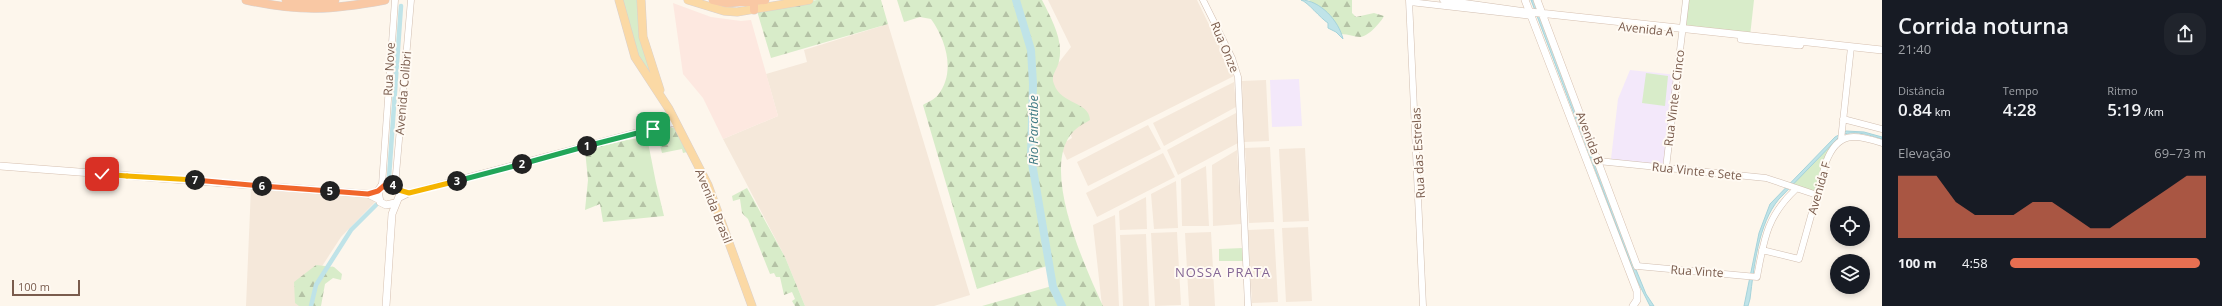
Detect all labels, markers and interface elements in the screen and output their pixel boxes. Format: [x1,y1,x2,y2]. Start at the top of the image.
text: Corrida noturna [1898,10,2069,40]
button: share [2164,13,2206,55]
street label: Avenida A [1618,18,1675,40]
street label: Rua Onze [1207,19,1243,75]
text: 21:40 [1898,40,1931,58]
street label: Rua Nove [379,42,399,96]
street label: Rua Vinte e Cinco [1660,49,1688,147]
street label: Avenida Colibri [391,50,415,136]
text: Distância [1898,83,1945,98]
text: Tempo [2003,83,2038,98]
text: Ritmo [2107,83,2138,98]
water label: Rio Paratibe [1024,94,1042,165]
text: 0.84 [1898,98,1932,121]
text: 4:28 [2003,98,2036,121]
text: 5:19 [2107,98,2141,121]
text: km [1932,104,1951,119]
text: /km [2141,104,2164,119]
street label: Rua das Estrelas [1407,107,1429,199]
street label: Avenida B [1572,109,1608,167]
pin [636,112,670,146]
icon: arrive [642,118,664,140]
pin: 1 [577,136,597,156]
text: 1 [584,138,590,153]
text: Elevação [1898,144,1951,162]
text: 69–73 m [2154,144,2206,162]
pin: 2 [512,154,532,174]
text: 2 [519,156,525,171]
pin [85,157,119,191]
street label: Rua Vinte e Sete [1651,158,1743,184]
street label: Avenida F [1803,160,1835,216]
icon: check [91,163,113,185]
street label: Avenida Brasil [691,166,737,246]
pin: 7 [185,170,205,190]
pin: 3 [447,171,467,191]
text: 7 [192,172,198,187]
text: 3 [454,173,460,188]
pin: 4 [383,175,403,195]
pin: 6 [252,176,272,196]
text: 4 [390,177,396,192]
text: 6 [259,178,265,193]
pin: 5 [320,181,340,201]
text: 5 [327,183,333,198]
map controls [1830,206,1870,294]
button: locate [1830,206,1870,246]
button: layers [1830,254,1870,294]
text: 100 m [1898,254,1936,272]
text: 4:58 [1962,254,1988,272]
street label: Rua Vinte [1670,261,1724,281]
district label: NOSSA PRATA [1175,263,1271,281]
scale bar [12,278,80,297]
text: 100 m [18,279,50,294]

